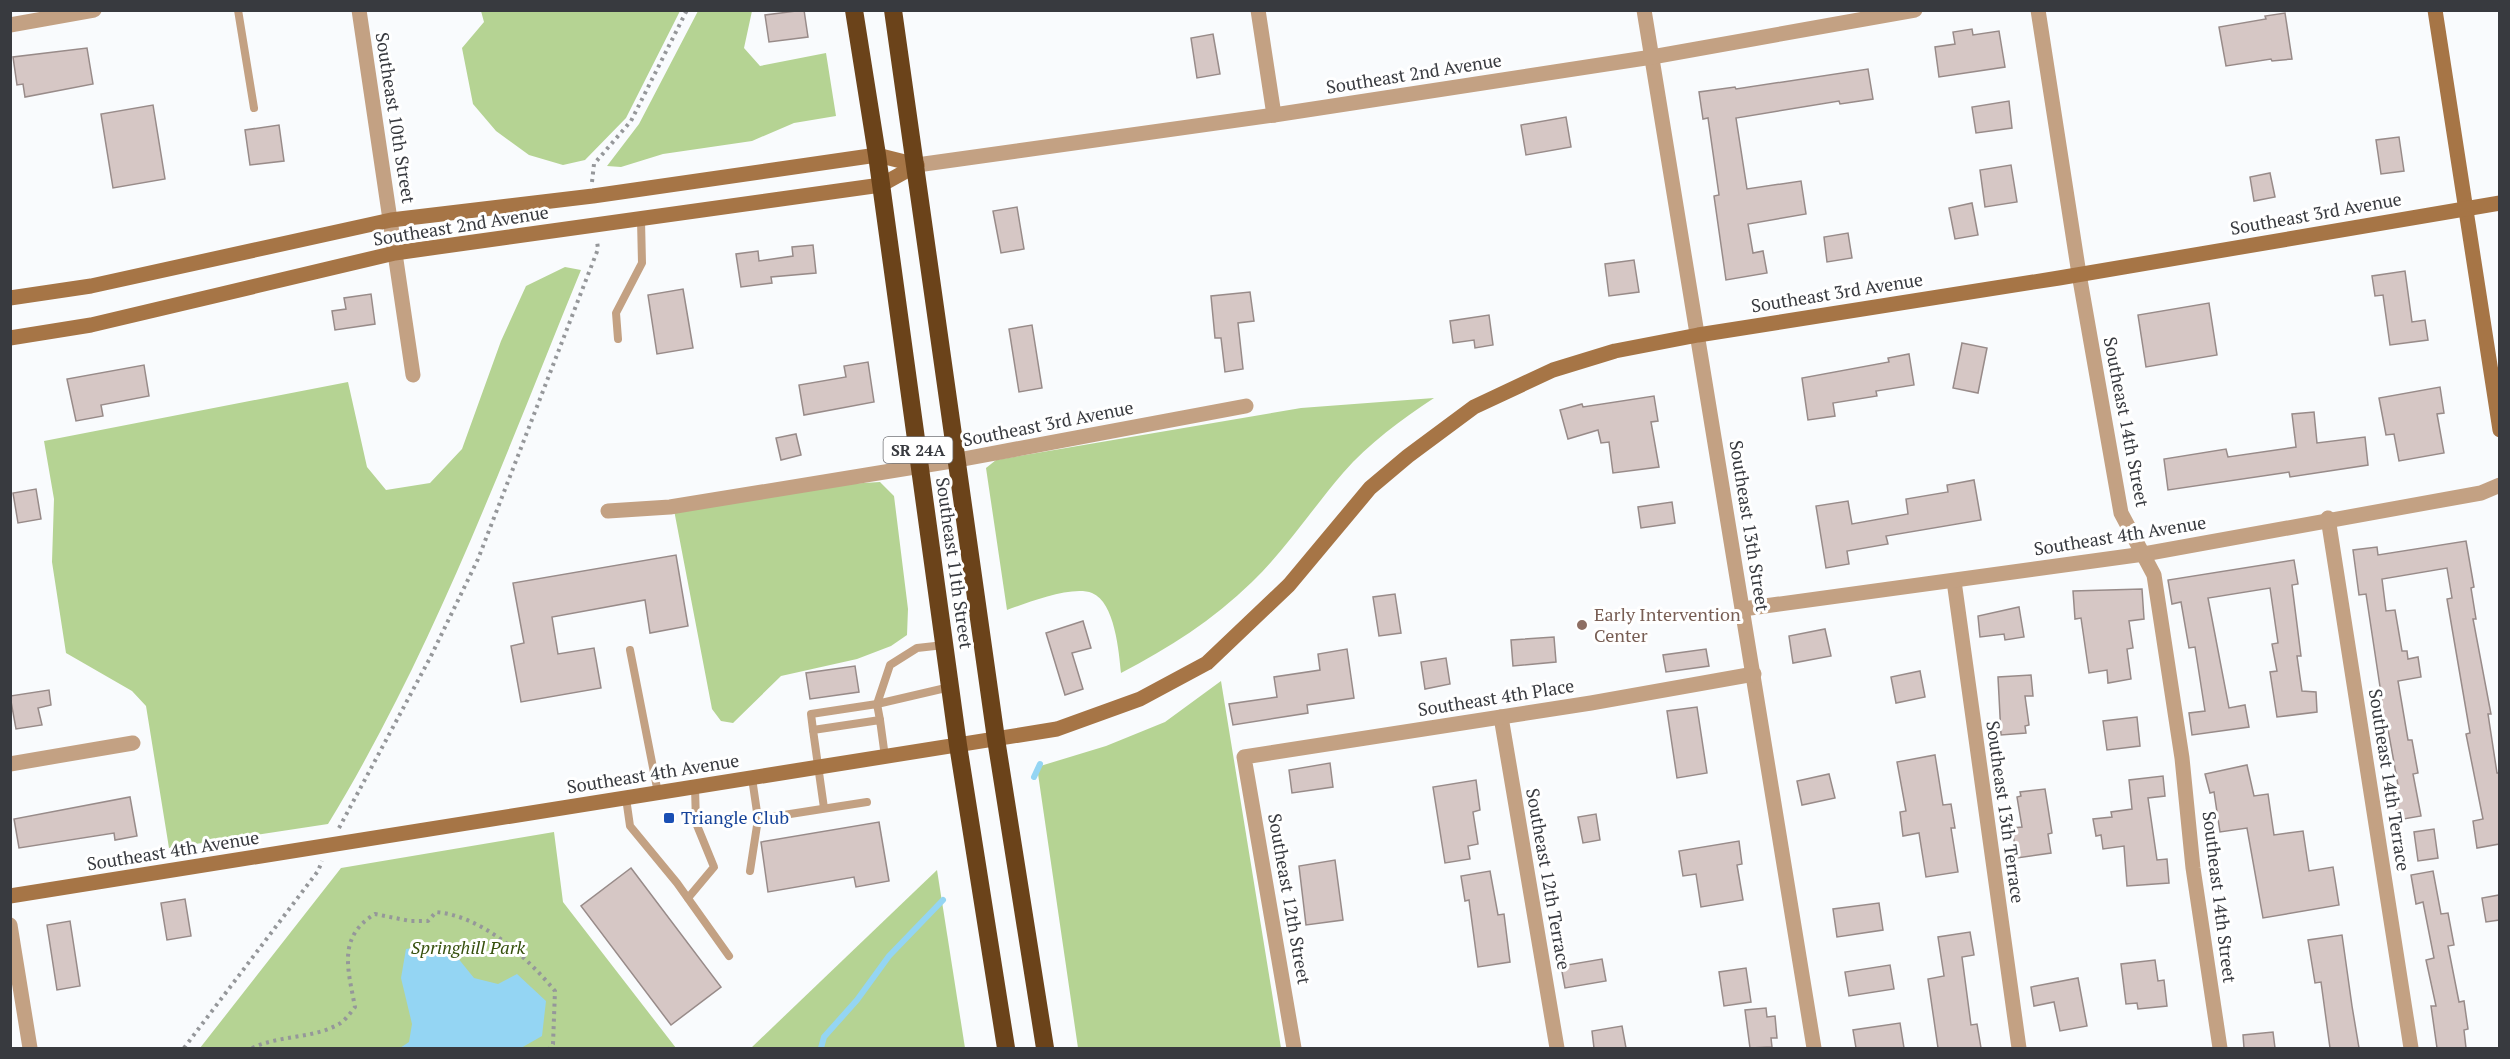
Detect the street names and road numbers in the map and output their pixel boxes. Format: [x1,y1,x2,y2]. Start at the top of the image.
street label: Southeast 10th Street [371,31,421,205]
street label: Southeast 2nd Avenue [1324,47,1503,99]
street label: Southeast 3rd Avenue [2228,186,2403,240]
street label: Southeast 2nd Avenue [371,199,550,251]
street label: Southeast 3rd Avenue [1749,267,1924,317]
street label: Southeast 14th Street [2099,335,2155,509]
street label: Southeast 3rd Avenue [960,395,1135,451]
road number: SR 24A [884,437,952,463]
street label: Southeast 13th Street [1725,439,1775,613]
street label: Southeast 11th Street [931,476,979,651]
street label: Southeast 4th Avenue [2032,510,2208,560]
street label: Southeast 4th Place [1416,673,1576,721]
street label: Southeast 14th Terrace [2364,687,2416,873]
street label: Southeast 13th Terrace [1981,719,2031,905]
street label: Southeast 4th Avenue [565,748,741,798]
street label: Southeast 12th Terrace [1521,786,1577,972]
street label: Southeast 14th Street [2198,810,2242,985]
street label: Southeast 12th Street [1263,812,1317,986]
street label: Southeast 4th Avenue [85,825,261,875]

